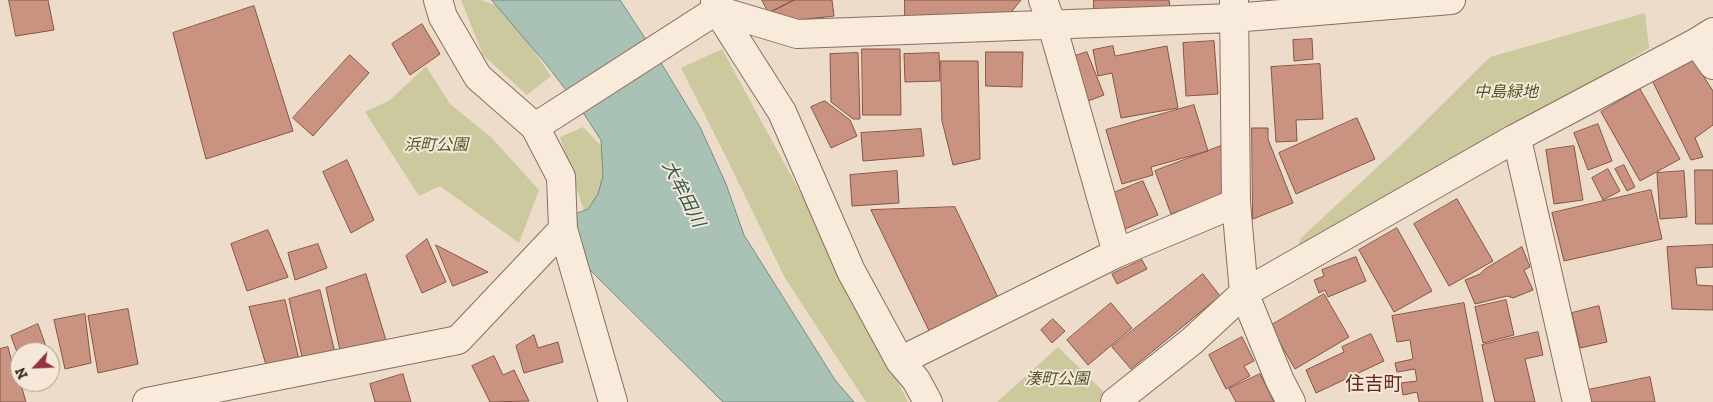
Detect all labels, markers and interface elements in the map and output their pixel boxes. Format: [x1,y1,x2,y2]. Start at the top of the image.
park label: 中島緑地 [1474,82,1538,102]
park label: 浜町公園 [404,135,468,155]
water label: 大牟田川 [657,157,709,231]
north arrow [10,342,60,392]
text: N [12,365,32,382]
park label: 湊町公園 [1025,369,1089,389]
district label: 住吉町 [1346,374,1402,396]

